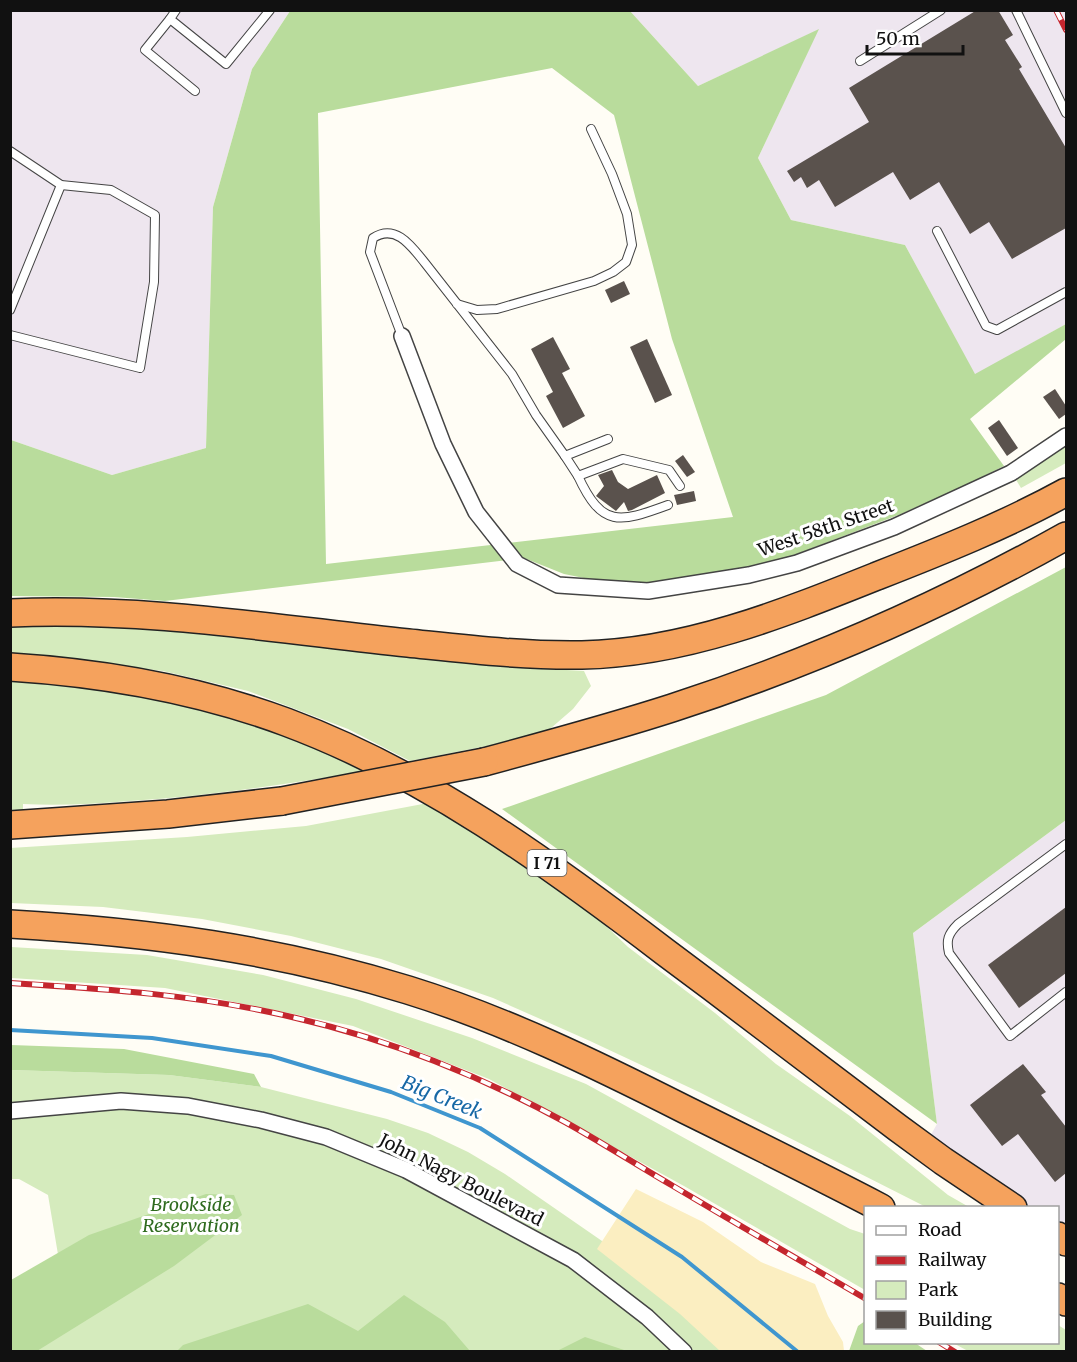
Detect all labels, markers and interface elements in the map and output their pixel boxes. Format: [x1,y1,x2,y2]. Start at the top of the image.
scale bar [867,18,963,56]
text: 50 m [876,27,920,50]
street label: West 58th Street [754,494,897,562]
road number: I 71 [528,850,566,876]
water label: Big Creek [398,1069,486,1124]
street label: John Nagy Boulevard [374,1128,547,1231]
park label: Brookside Reservation [142,1193,240,1237]
legend [864,1206,1059,1344]
text: Road [918,1218,962,1241]
text: Railway [918,1248,987,1271]
text: Park [918,1278,959,1301]
text: Building [918,1308,992,1331]

